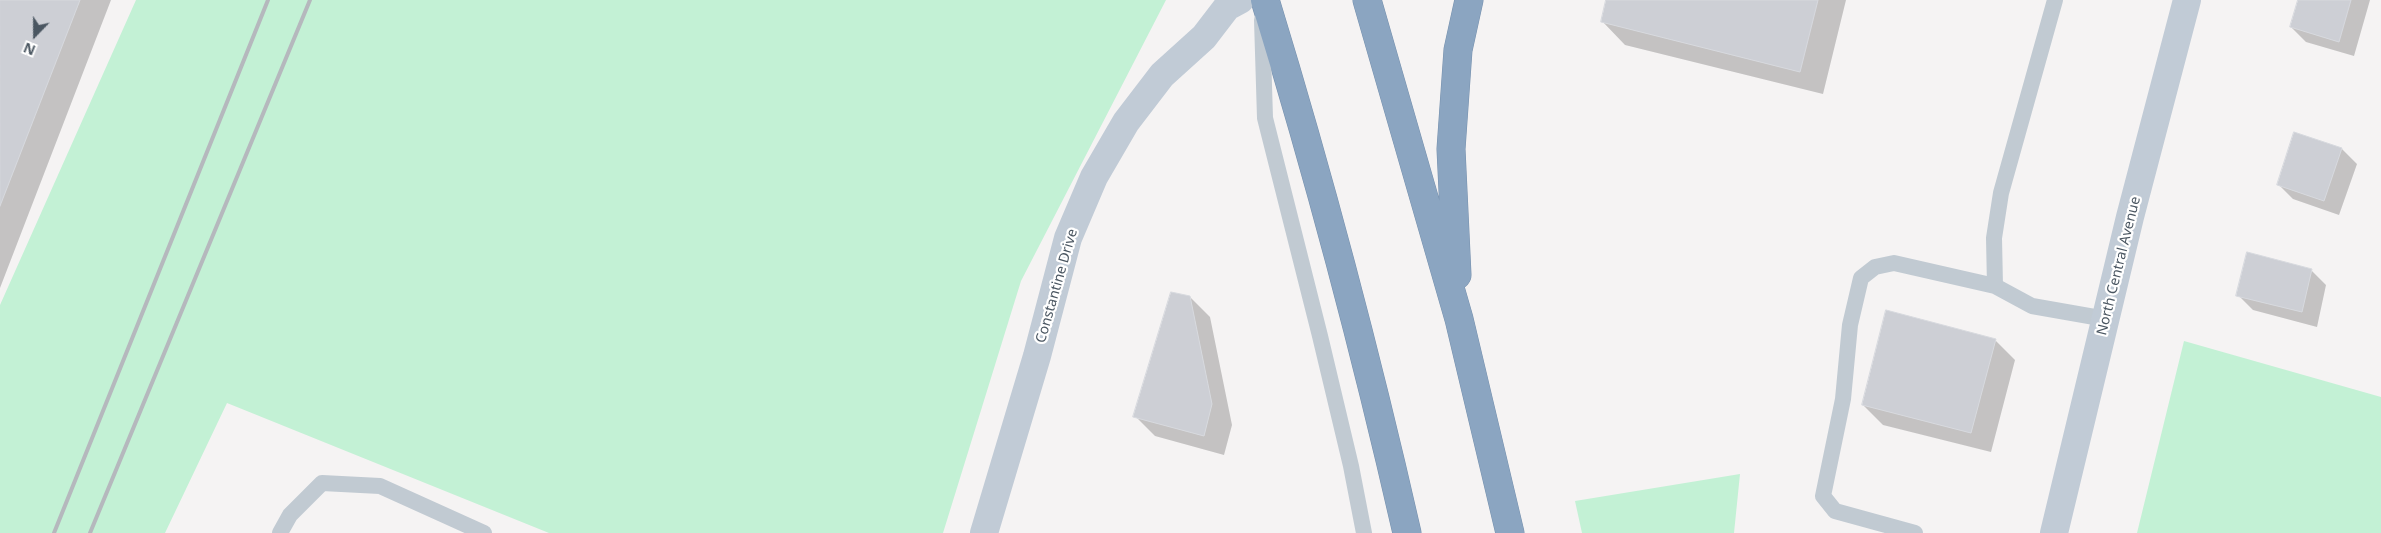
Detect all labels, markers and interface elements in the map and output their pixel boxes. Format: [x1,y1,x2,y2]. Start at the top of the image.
north arrow [10,10,60,60]
text: N [20,38,38,60]
street label: North Central Avenue [2094,195,2144,337]
street label: Constantine Drive [1033,227,1081,345]

